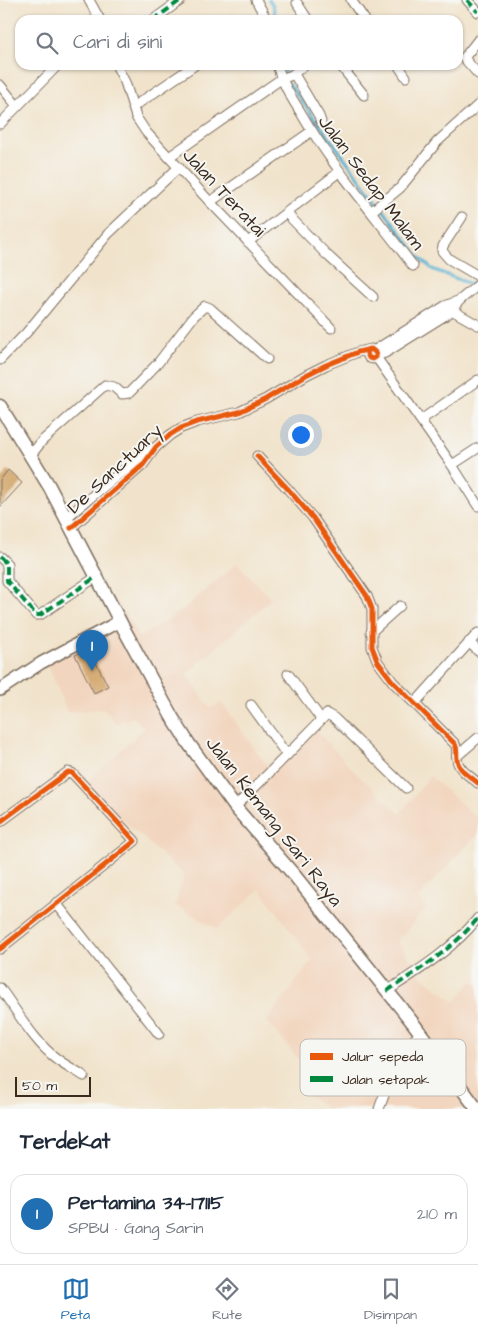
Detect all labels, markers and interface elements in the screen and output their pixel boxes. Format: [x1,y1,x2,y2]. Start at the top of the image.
search box [15,15,463,70]
icon: search [33,29,61,57]
text: Cari di sini [73,29,162,56]
street label: Jalan Sedap Malam [311,110,431,256]
street label: Jalan Teratai [176,143,272,243]
street label: De Sanctuary [61,417,170,521]
your location [288,422,314,448]
pin: 1 [76,630,108,671]
street label: Jalan Kemang Sari Raya [198,731,349,913]
legend [300,1039,466,1096]
text: Jalur sepeda [342,1047,423,1067]
text: Jalan setapak [342,1070,430,1090]
scale bar [15,1074,91,1097]
text: 50 m [22,1076,57,1096]
text: Terdekat [20,1127,110,1156]
text: Pertamina 34-17115 [68,1190,224,1217]
text: 1 [36,1203,38,1225]
text: 210 m [417,1203,457,1225]
text: SPBU · Gang Sarin [68,1217,203,1239]
tab: Peta [61,1275,90,1325]
tab: Rute [212,1275,242,1325]
tab: Disimpan [364,1275,417,1325]

